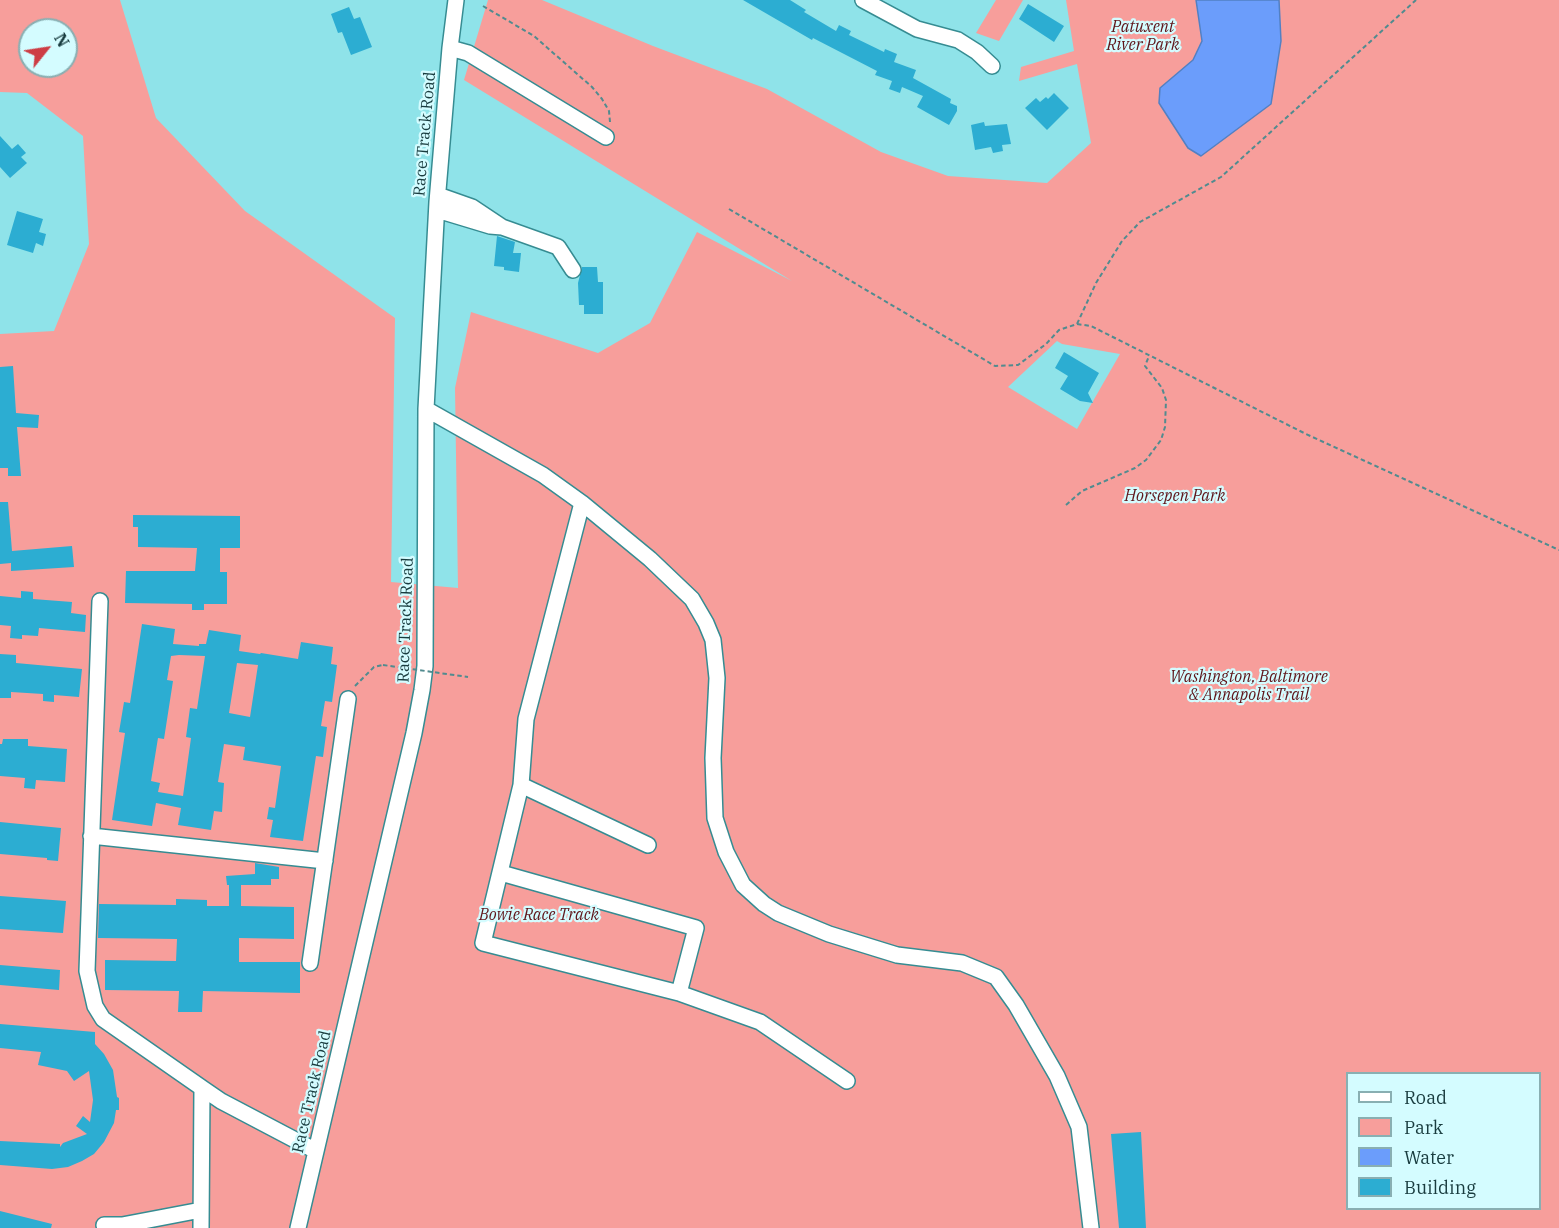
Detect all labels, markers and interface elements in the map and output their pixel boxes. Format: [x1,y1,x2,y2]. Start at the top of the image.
park label: Patuxent River Park [1107,17,1179,55]
north arrow [18,18,78,78]
text: N [50,30,74,50]
street label: Race Track Road [410,71,440,197]
park label: Horsepen Park [1124,486,1226,506]
street label: Race Track Road [394,557,418,683]
park label: Washington, Baltimore & Annapolis Trail [1170,667,1328,705]
park label: Bowie Race Track [479,905,599,925]
street label: Race Track Road [289,1029,335,1155]
legend [1346,1072,1541,1210]
text: Road [1404,1086,1447,1109]
text: Park [1404,1116,1443,1139]
text: Water [1404,1146,1454,1169]
text: Building [1404,1176,1476,1199]

